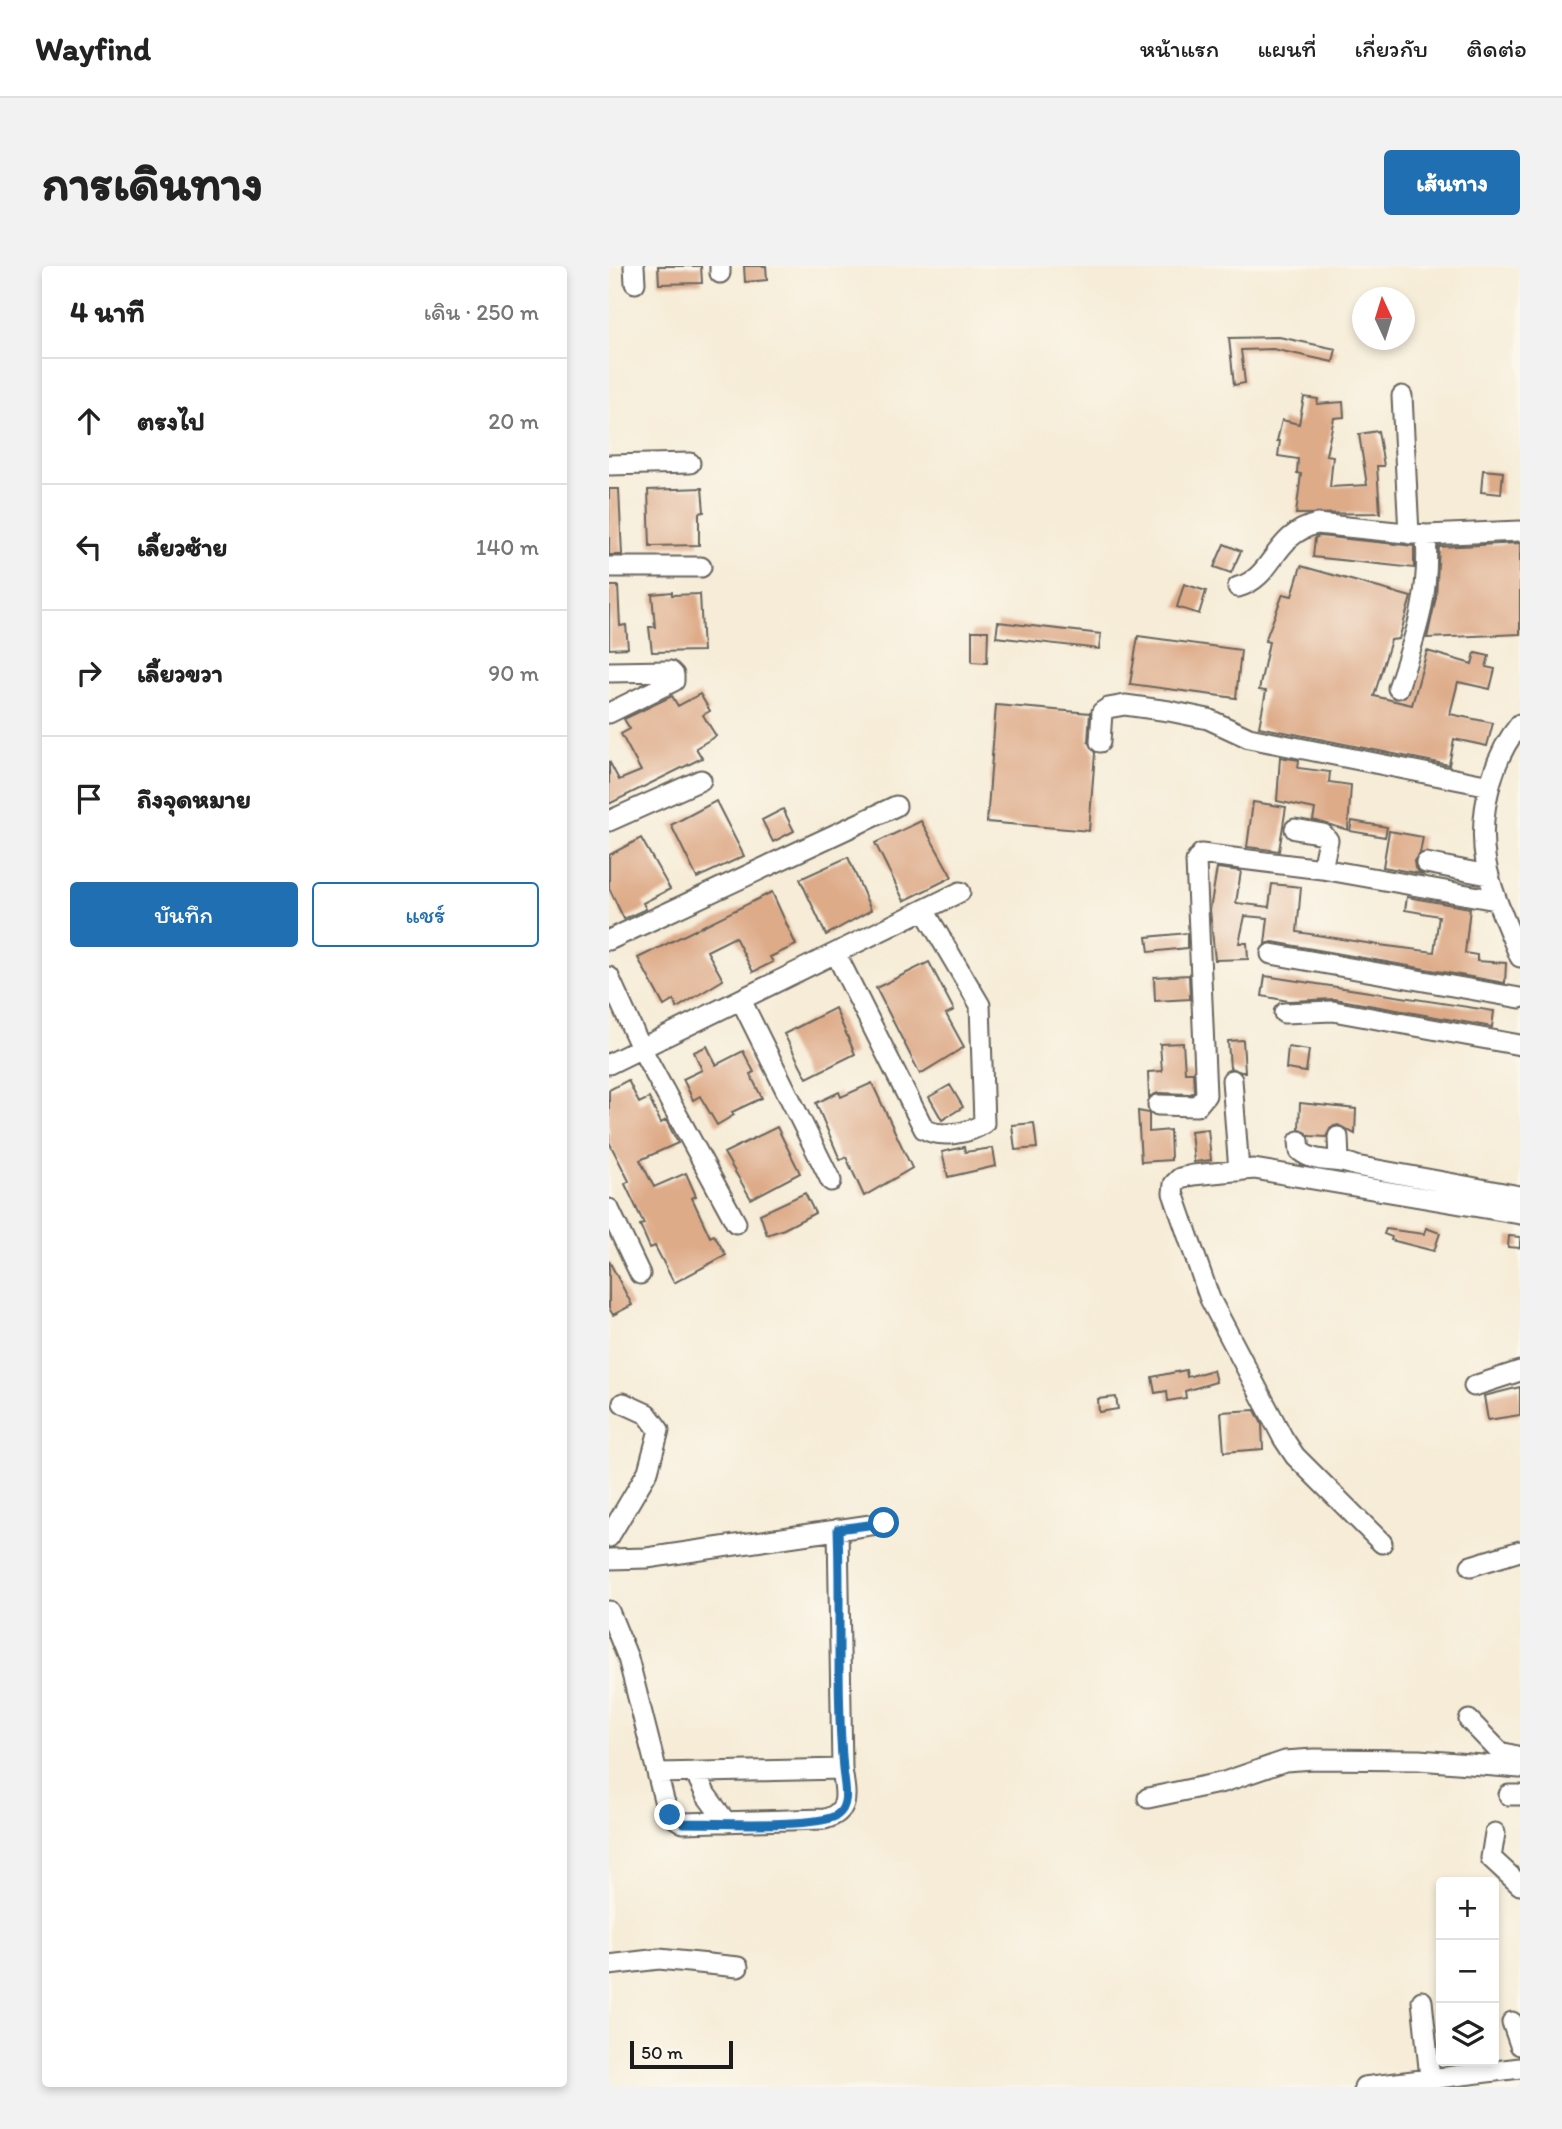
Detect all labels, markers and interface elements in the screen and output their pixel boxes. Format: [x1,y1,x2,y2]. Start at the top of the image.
text: Wayfind [35,29,151,68]
text: หน้าแรก [1140,34,1219,63]
text: แผนที่ [1257,34,1316,63]
text: เกี่ยวกับ [1354,34,1428,63]
text: ติดต่อ [1466,34,1527,63]
button: เส้นทาง [1384,150,1520,215]
text: การเดินทาง [42,153,263,212]
north arrow [1352,287,1415,350]
text: 4 นาที [70,293,145,330]
text: เดิน · 250 m [424,298,539,326]
icon: ahead [70,402,108,440]
text: ตรงไป [137,405,205,437]
text: 20 m [488,407,539,435]
icon: left [70,528,108,566]
text: เลี้ยวซ้าย [137,531,227,563]
text: 140 m [476,533,539,561]
icon: right [70,654,108,692]
text: เลี้ยวขวา [137,657,223,689]
text: 90 m [488,659,539,687]
icon: arrive [70,780,108,818]
text: ถึงจุดหมาย [137,783,251,815]
button: บันทึก [70,882,298,947]
button: แชร์ [312,882,539,947]
route start [868,1507,899,1538]
route end [654,1799,685,1830]
map controls [1436,1877,1499,2066]
button: + [1436,1877,1499,1940]
button: − [1436,1940,1499,2003]
button: layers [1436,2003,1499,2066]
scale bar [630,2038,733,2070]
text: 50 m [641,2041,683,2064]

